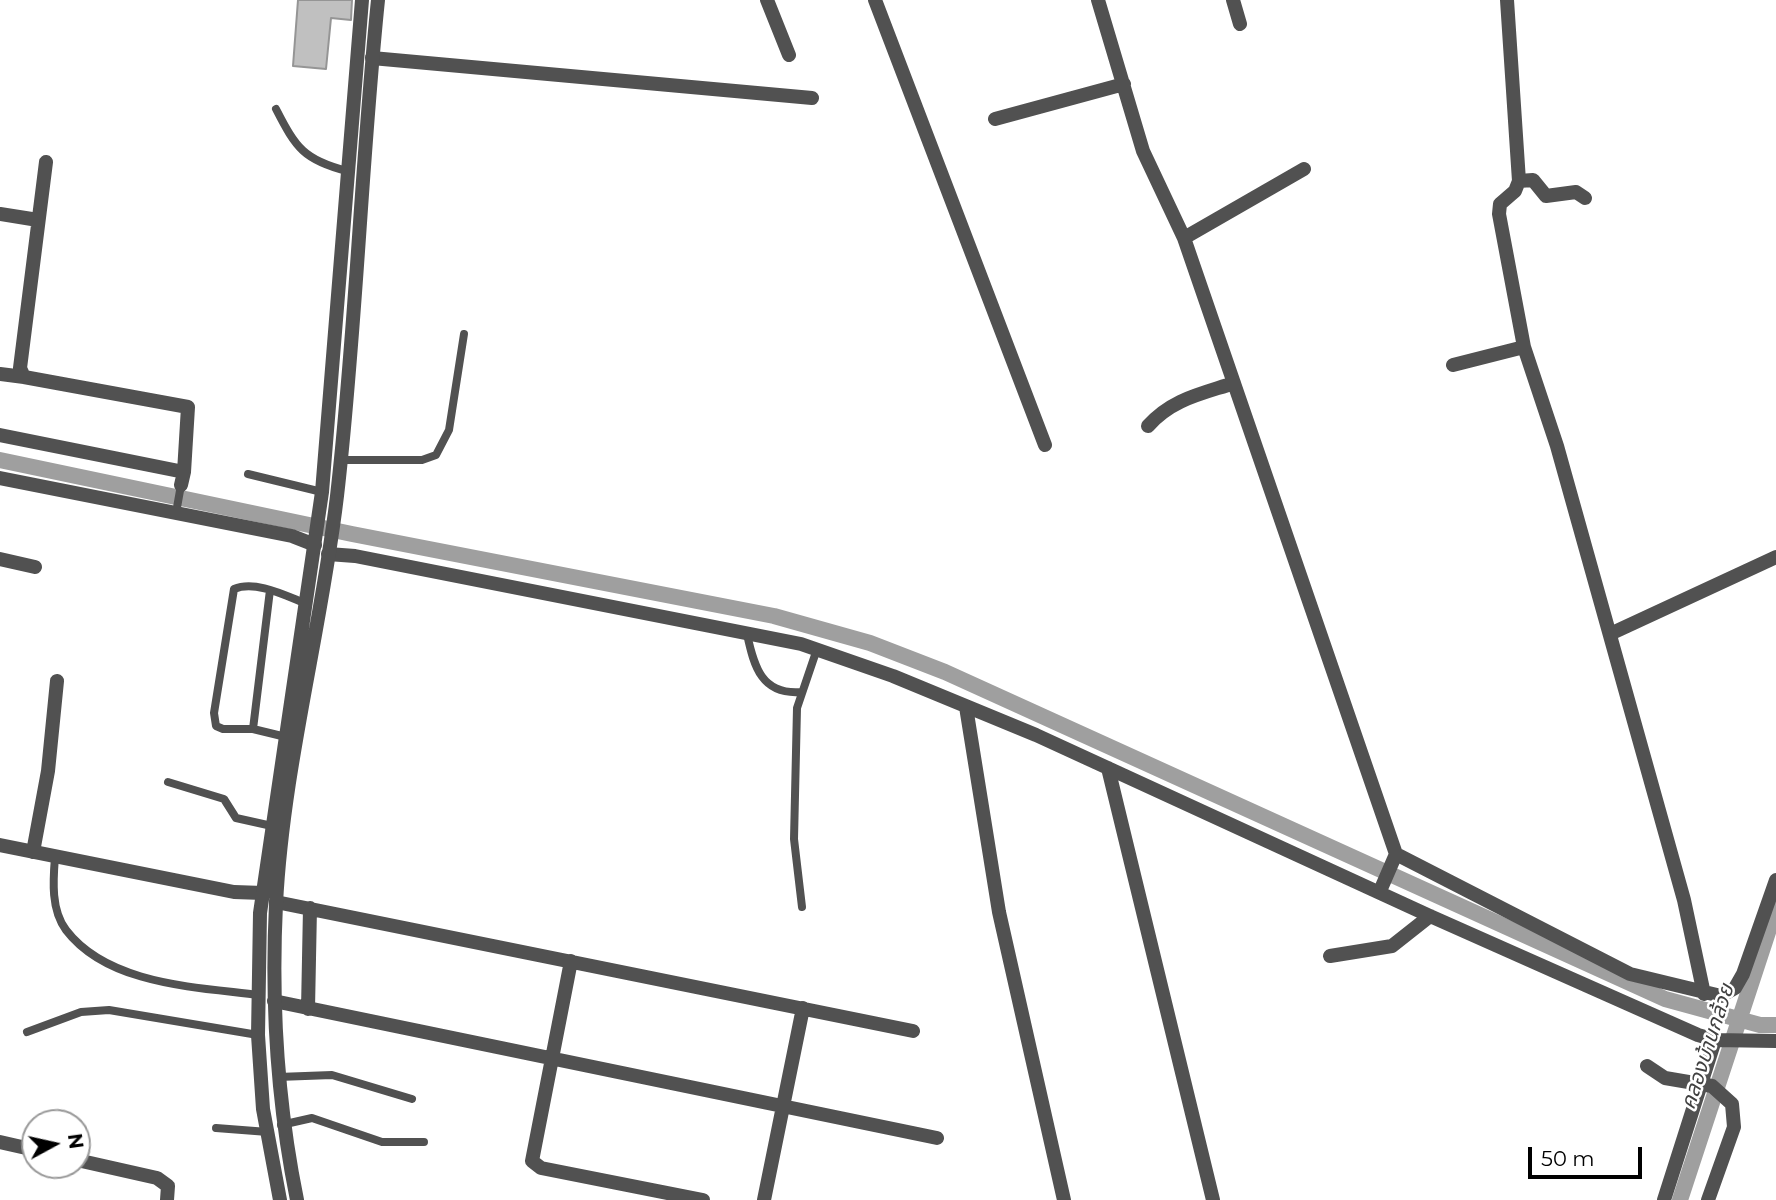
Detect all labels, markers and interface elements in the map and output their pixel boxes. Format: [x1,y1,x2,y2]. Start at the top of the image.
water label: คลองบ้านกล้วย [1676,981,1740,1113]
north arrow [21,1109,91,1179]
text: N [63,1132,88,1150]
scale bar [1531,1134,1645,1178]
text: 50 m [1541,1146,1595,1171]

